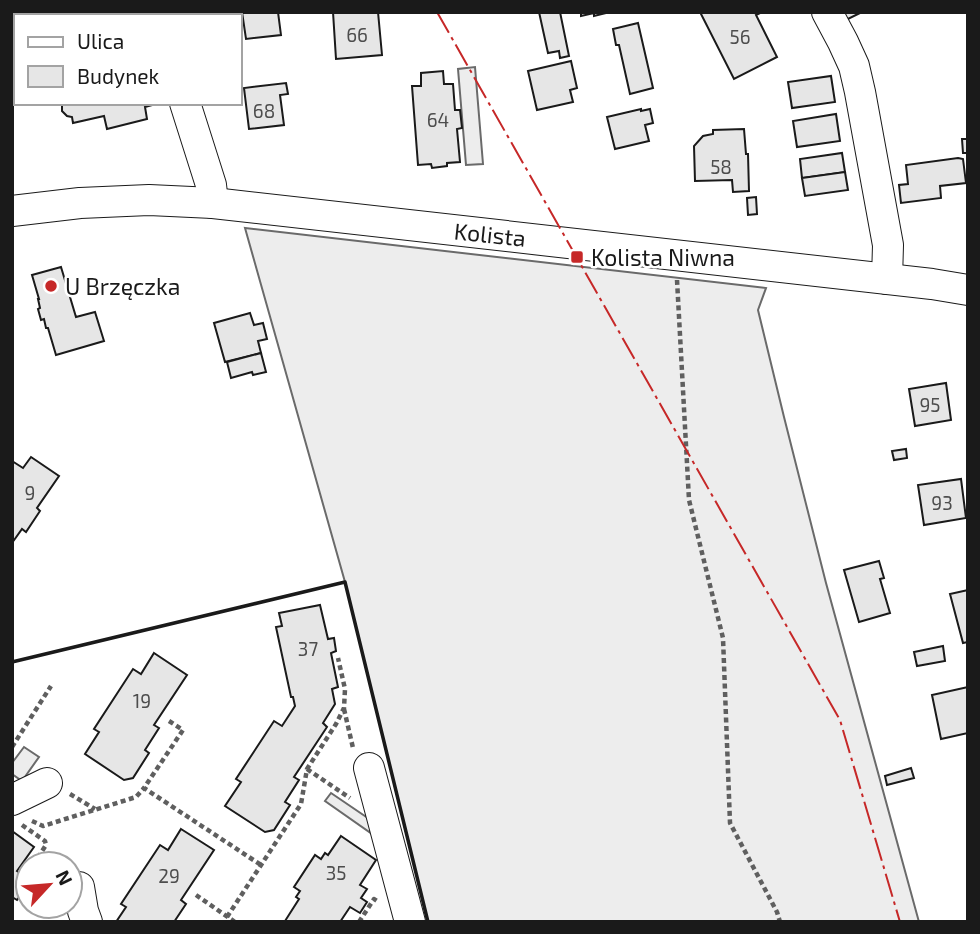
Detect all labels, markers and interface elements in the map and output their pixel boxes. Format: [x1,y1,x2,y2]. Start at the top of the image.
legend [14,14,242,105]
house number: 66 [346,23,368,46]
house number: 56 [729,25,751,48]
text: Ulica [77,28,124,53]
text: Budynek [77,63,160,88]
house number: 68 [253,99,275,122]
house number: 64 [427,108,449,131]
house number: 58 [710,155,732,178]
street label: Kolista [453,216,527,252]
place label: Kolista Niwna [591,243,735,271]
marker: Kolista Niwna [569,249,585,265]
place label: U Brzęczka [65,272,180,300]
marker: U Brzęczka [43,278,59,294]
house number: 95 [919,393,941,416]
house number: 9 [25,481,35,504]
house number: 93 [931,491,953,514]
house number: 37 [298,637,318,660]
house number: 19 [133,689,151,712]
north arrow [14,850,84,920]
house number: 35 [326,861,346,884]
house number: 29 [158,864,180,887]
text: N [51,866,78,889]

